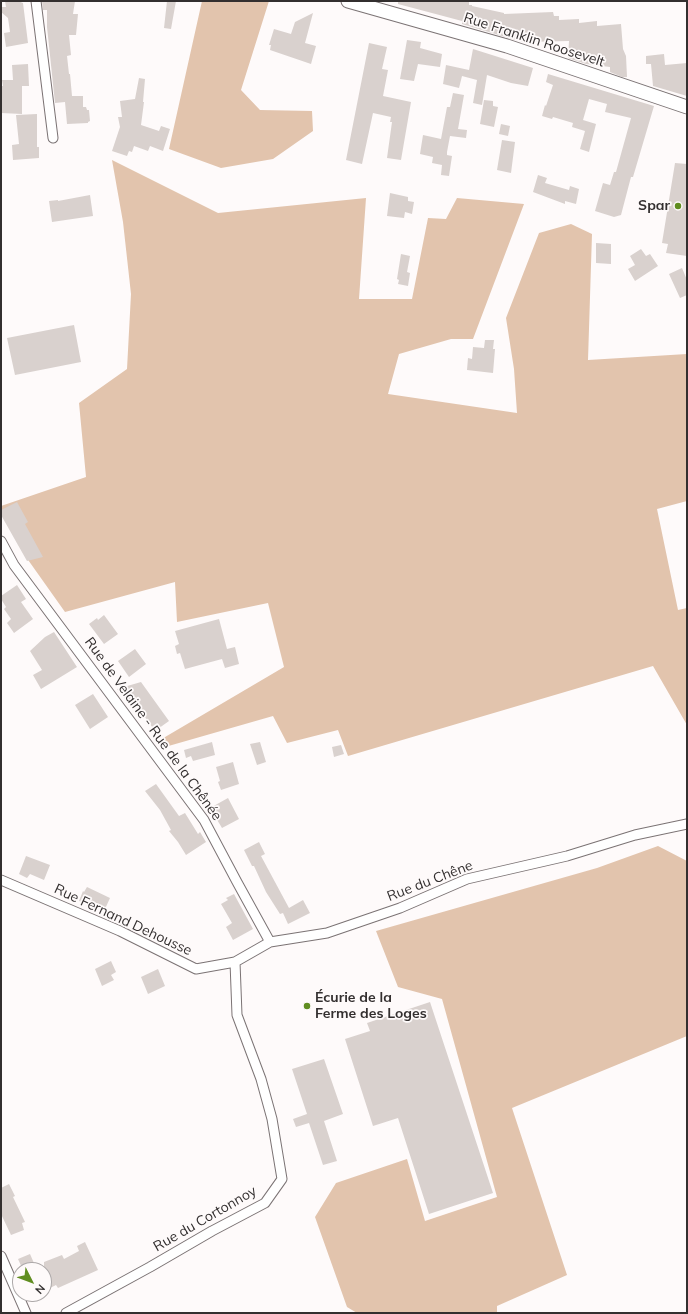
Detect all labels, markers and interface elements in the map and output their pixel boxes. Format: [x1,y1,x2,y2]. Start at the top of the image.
street label: Rue Franklin Roosevelt [461,9,607,71]
place label: Spar [638,198,670,214]
marker: Spar [673,201,683,211]
street label: Rue de Velaine - Rue de la Chênée [81,634,225,824]
street label: Rue du Chêne [385,857,475,905]
street label: Rue Fernand Dehousse [51,881,195,959]
place label: Écurie de la Ferme des Loges [315,990,427,1022]
marker: Écurie de la Ferme des Loges [302,1001,312,1011]
street label: Rue du Cortonnoy [150,1183,260,1255]
north arrow [12,1262,52,1302]
text: N [32,1282,48,1297]

